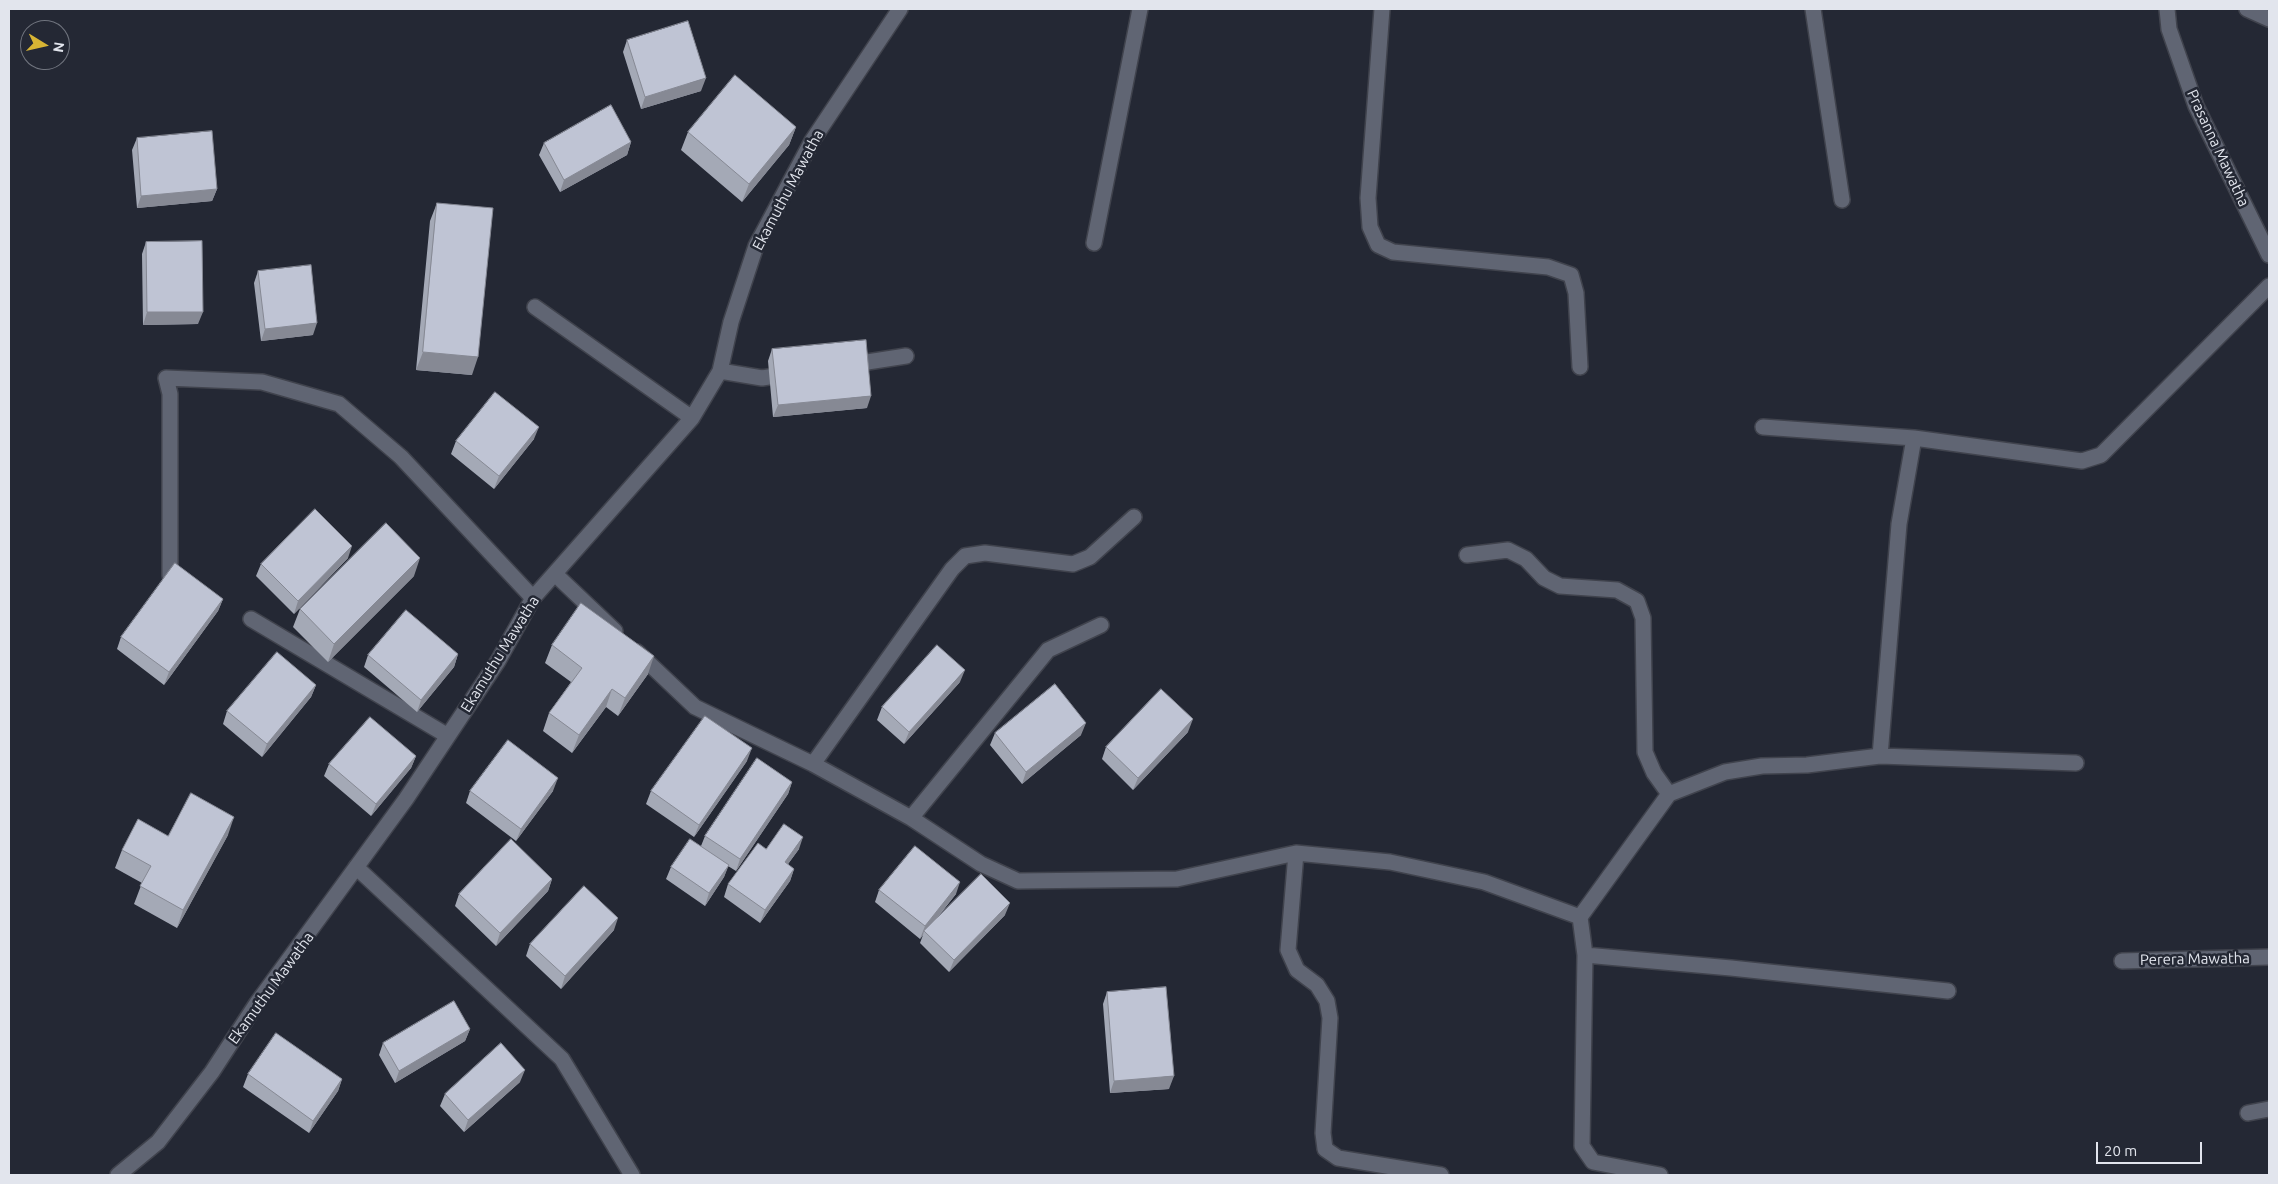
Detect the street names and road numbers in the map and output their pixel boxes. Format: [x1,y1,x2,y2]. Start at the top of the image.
street label: Prasanna Mawatha [2183,87,2253,209]
street label: Ekamuthu Mawatha [749,127,827,253]
street label: Ekamuthu Mawatha [457,592,543,716]
street label: Ekamuthu Mawatha [224,929,318,1047]
street label: Perera Mawatha [2140,949,2250,969]

